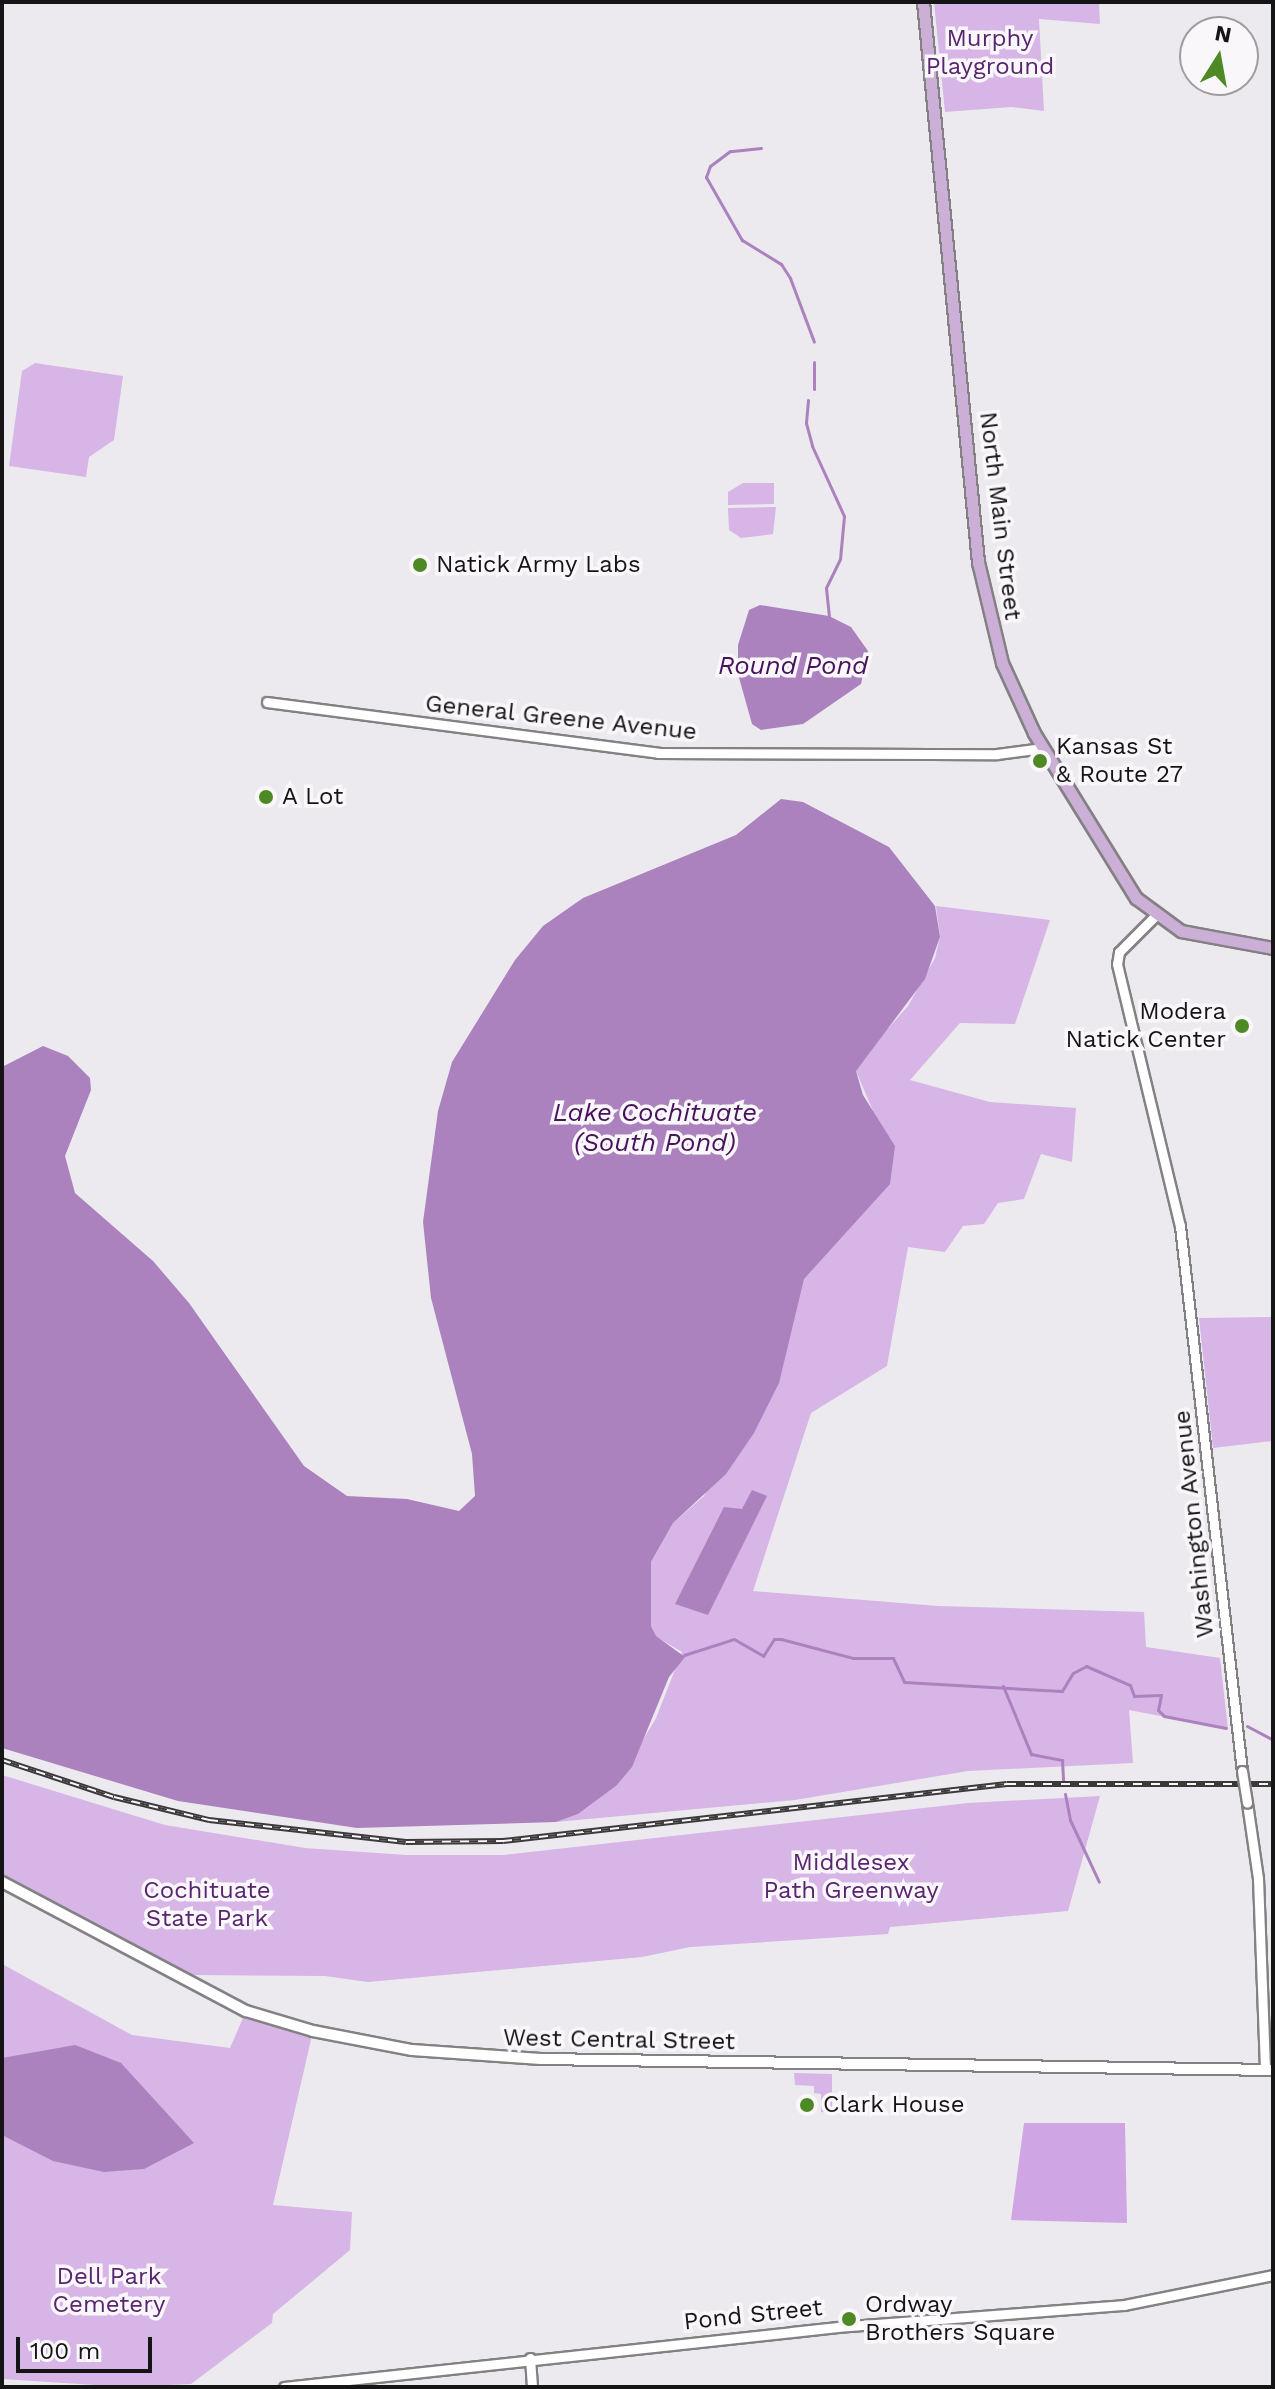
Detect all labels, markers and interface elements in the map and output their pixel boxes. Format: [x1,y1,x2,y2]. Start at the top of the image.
north arrow [1179,16,1259,96]
text: N [1213,20,1234,48]
park label: Murphy Playground [926,25,1054,81]
street label: North Main Street [973,410,1027,622]
place label: Natick Army Labs [436,551,643,579]
marker: Natick Army Labs [411,556,429,574]
water label: Round Pond [718,650,868,682]
street label: General Greene Avenue [423,689,699,747]
place label: Kansas St & Route 27 [1056,733,1183,789]
marker: Kansas St & Route 27 [1031,752,1049,770]
place label: A Lot [282,783,344,811]
marker: A Lot [257,788,275,806]
place label: Modera Natick Center [1065,998,1226,1054]
marker: Modera Natick Center [1233,1017,1251,1035]
water label: Lake Cochituate (South Pond) [553,1097,757,1158]
street label: Washington Avenue [1168,1408,1220,1640]
park label: Middlesex Path Greenway [763,1849,939,1905]
park label: Cochituate State Park [143,1877,271,1933]
street label: West Central Street [502,2024,736,2056]
place label: Clark House [823,2091,965,2119]
marker: Clark House [798,2096,816,2114]
park label: Dell Park Cemetery [53,2263,165,2319]
place label: Ordway Brothers Square [865,2291,1055,2347]
street label: Pond Street [682,2293,824,2337]
marker: Ordway Brothers Square [840,2310,858,2328]
scale bar [20,2321,156,2371]
text: 100 m [30,2337,100,2365]

